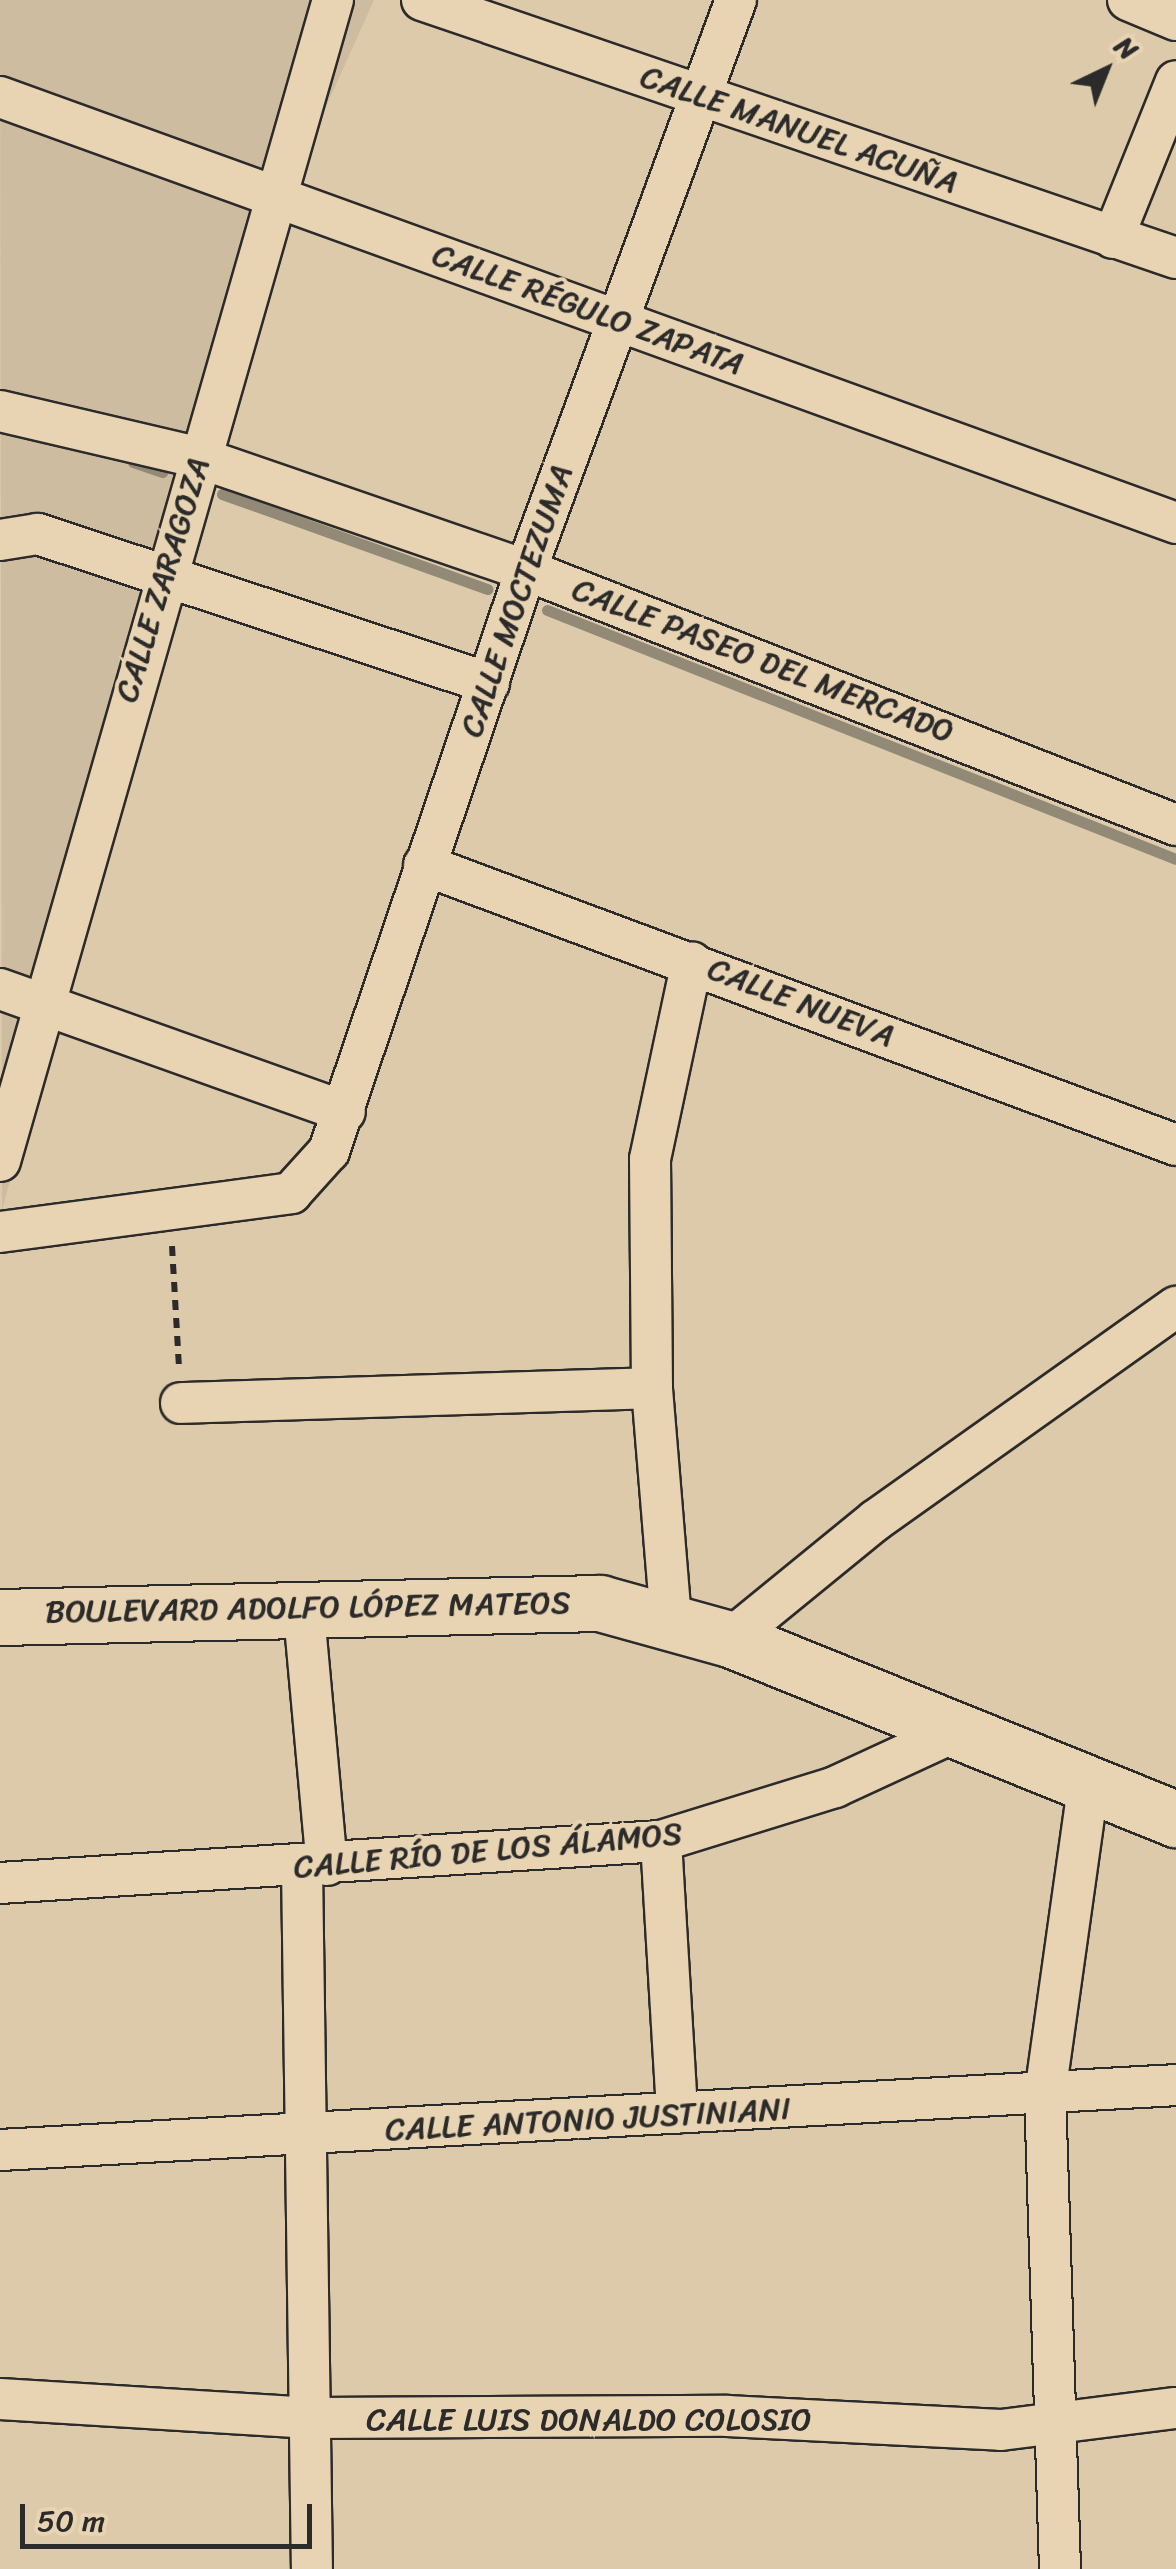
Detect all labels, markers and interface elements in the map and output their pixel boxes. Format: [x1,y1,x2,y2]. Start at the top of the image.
north arrow [1056,20,1156,120]
text: N [1103,23,1151,72]
street label: CALLE MANUEL ACUÑA [635,58,963,202]
street label: CALLE RÉGULO ZAPATA [427,236,749,384]
street label: CALLE ZARAGOZA [108,453,218,707]
street label: CALLE MOCTEZUMA [453,460,581,742]
street label: CALLE PASEO DEL MERCADO [567,571,959,751]
street label: CALLE NUEVA [702,950,900,1056]
street label: BOULEVARD ADOLFO LÓPEZ MATEOS [47,1584,569,1632]
street label: CALLE RÍO DE LOS ÁLAMOS [293,1815,683,1887]
street label: CALLE ANTONIO JUSTINIANI [384,2090,792,2150]
street label: CALLE LUIS DONALDO COLOSIO [369,2401,809,2439]
scale bar [25,2484,318,2546]
text: 50 m [37,2494,105,2548]

